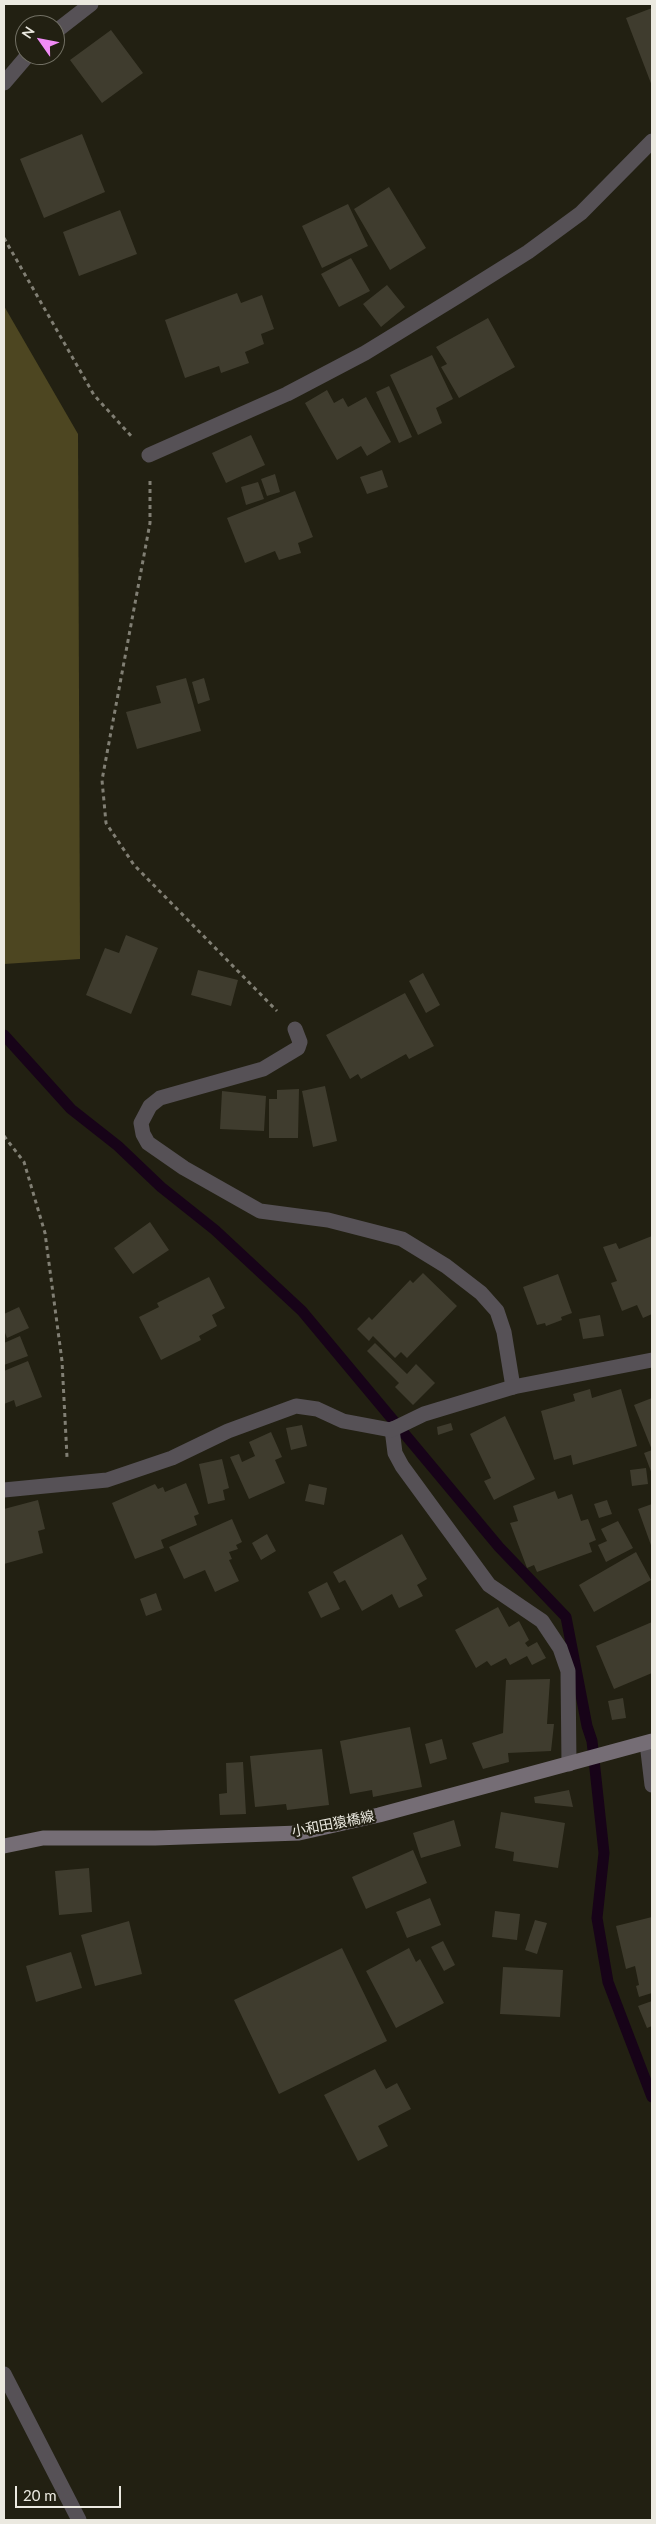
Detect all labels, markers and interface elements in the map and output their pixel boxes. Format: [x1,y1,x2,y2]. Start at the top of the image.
north arrow [15,15,65,65]
text: N [18,23,38,41]
street label: 小和田猿橋線 [290,1808,376,1840]
scale bar [18,2476,124,2508]
text: 20 m [23,2486,57,2504]

